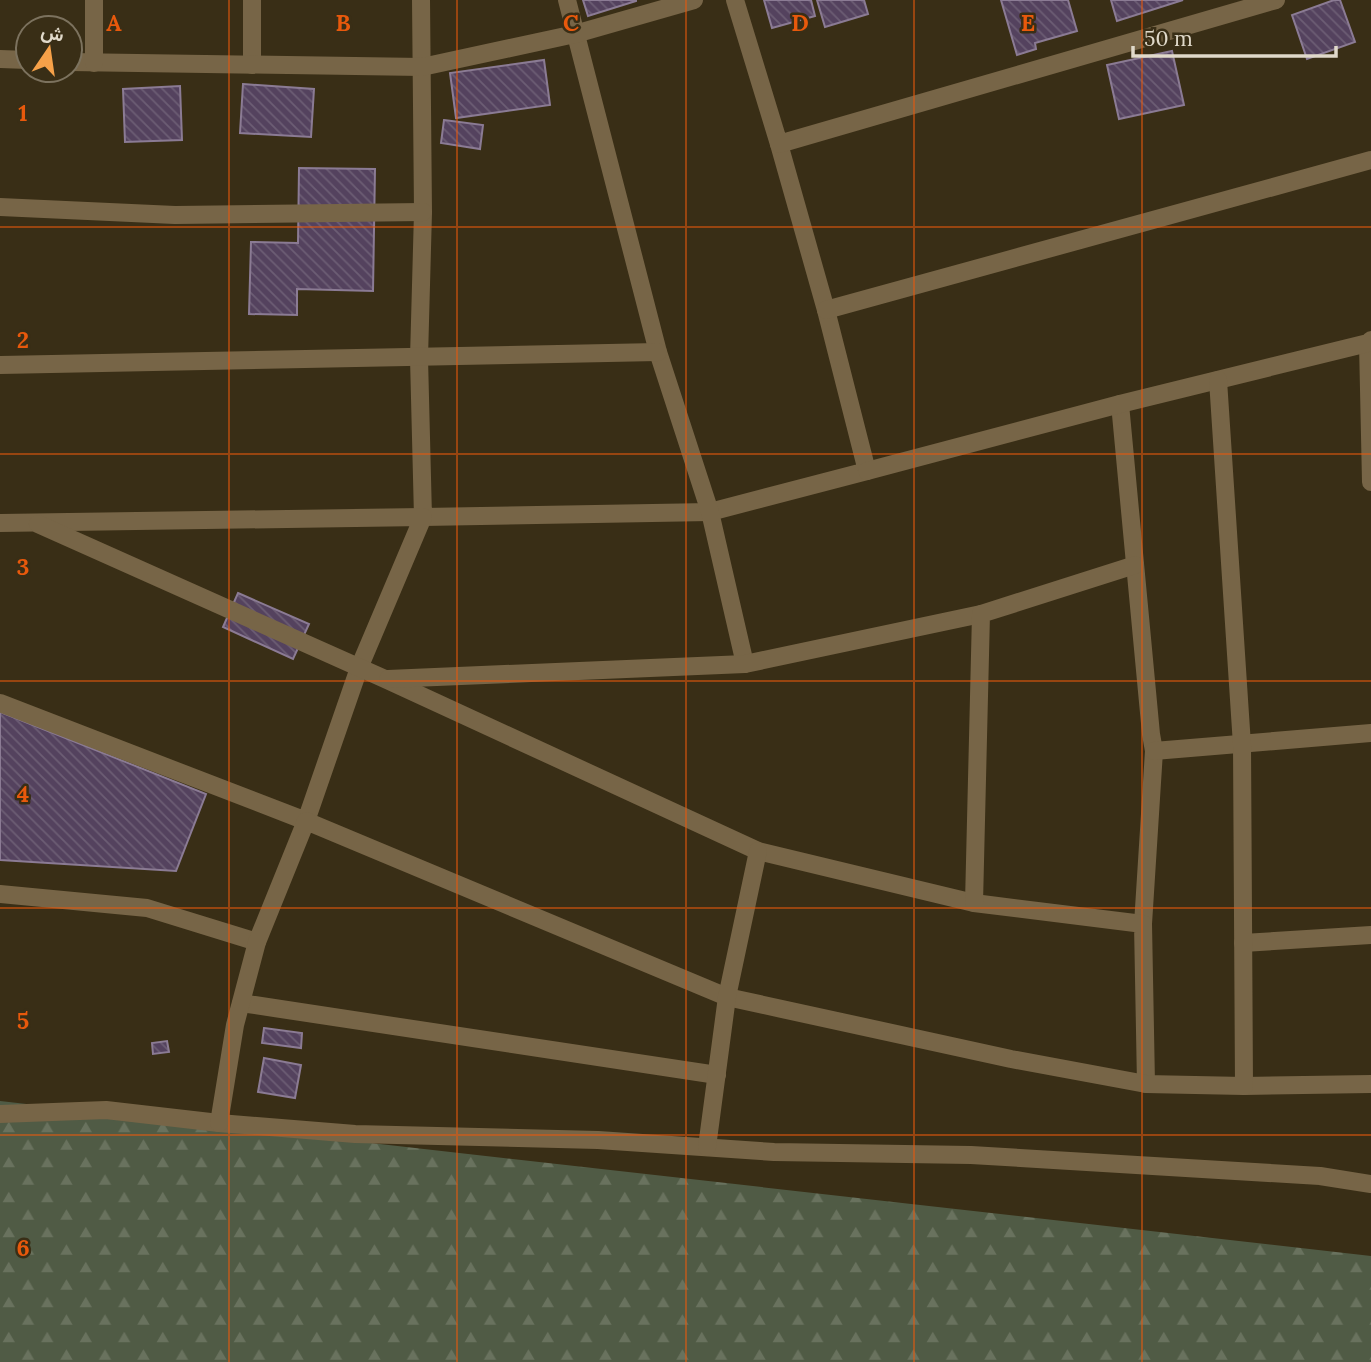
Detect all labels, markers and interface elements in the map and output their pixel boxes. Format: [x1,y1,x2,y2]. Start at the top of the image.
text: A [106,8,122,37]
text: B [335,8,351,37]
text: C [563,8,579,37]
text: D [791,8,809,37]
text: E [1021,8,1035,37]
north arrow [14,14,84,84]
scale bar [1133,14,1336,58]
text: ش [39,18,67,47]
text: 50 m [1144,25,1193,52]
text: 1 [18,98,28,127]
text: 2 [17,325,29,354]
text: 3 [17,552,29,581]
text: 4 [17,779,29,808]
text: 5 [17,1006,29,1035]
text: 6 [16,1233,30,1262]

